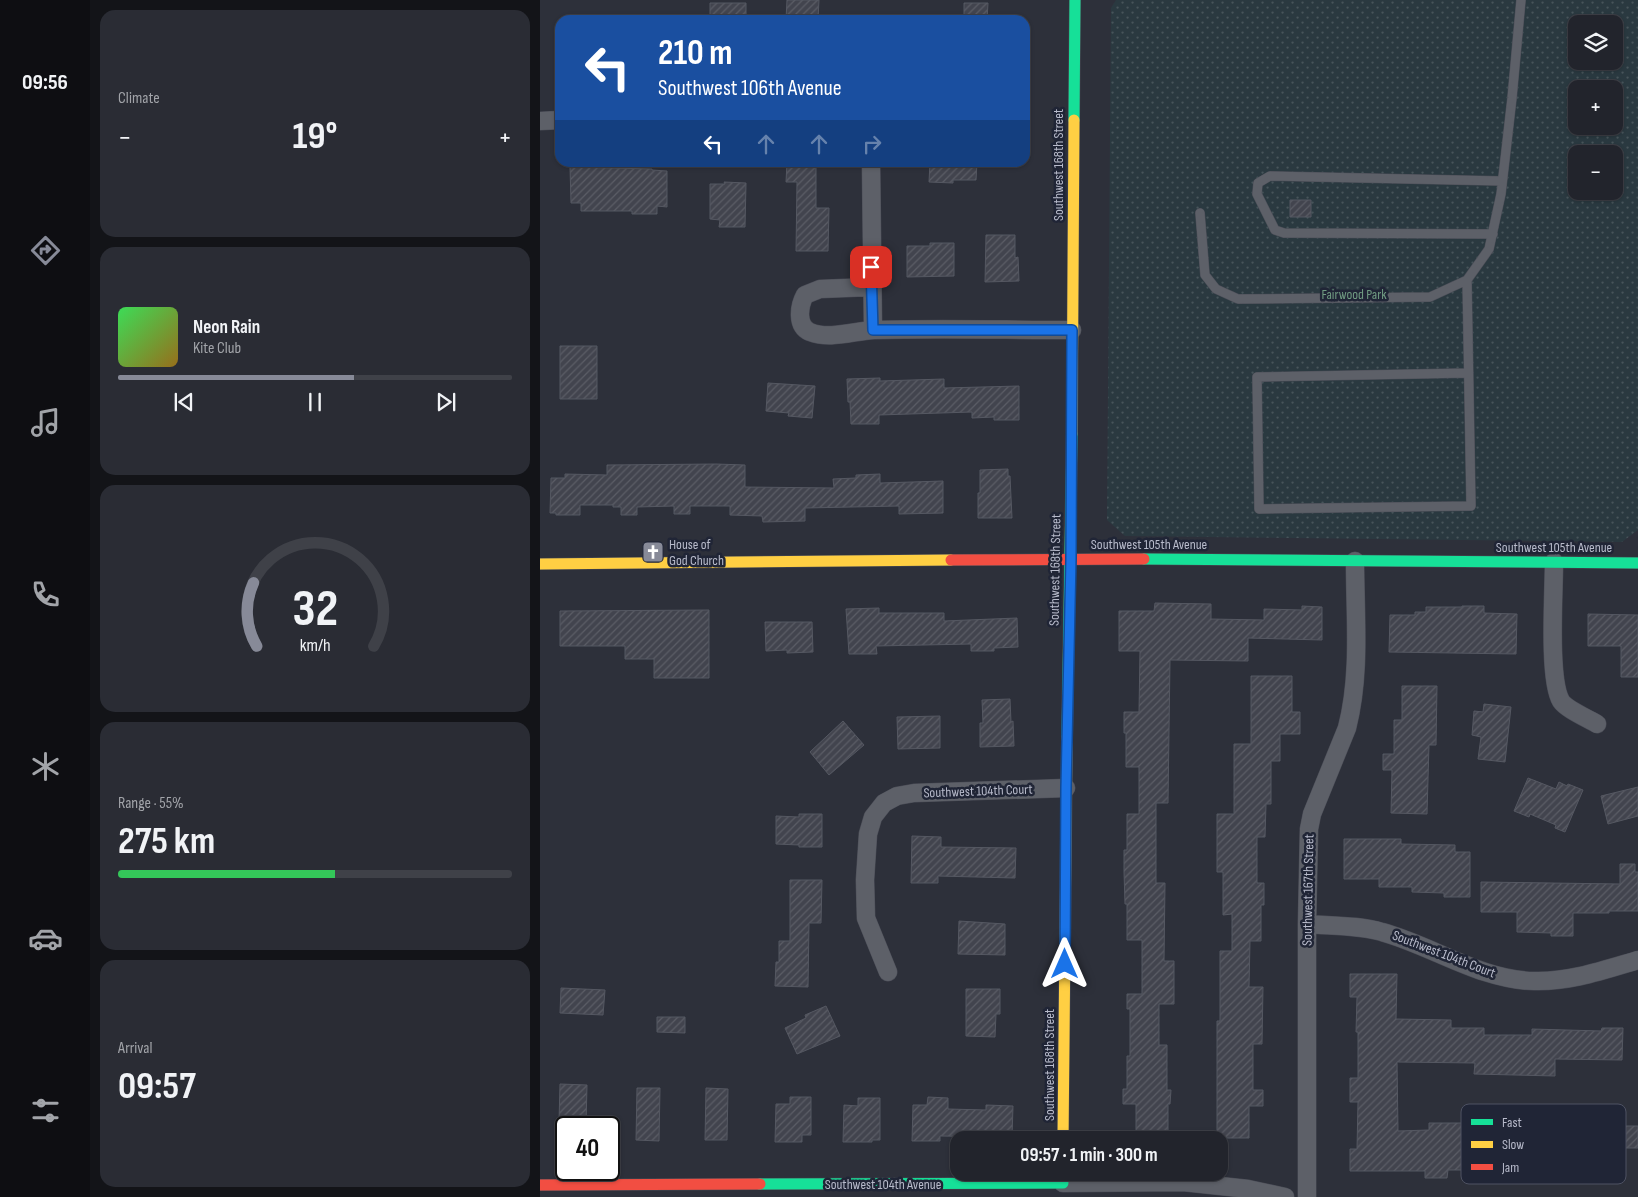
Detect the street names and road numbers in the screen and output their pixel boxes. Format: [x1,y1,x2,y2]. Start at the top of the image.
street label: Southwest 168th Street [1050,109,1067,221]
street label: Southwest 168th Street [1046,514,1064,626]
street label: Southwest 105th Avenue [1091,536,1207,553]
street label: Southwest 105th Avenue [1496,539,1612,556]
street label: Southwest 104th Court [923,781,1033,801]
street label: Southwest 167th Street [1299,834,1317,946]
street label: Southwest 104th Court [1390,927,1498,981]
street label: Southwest 168th Street [1041,1009,1058,1121]
street label: Southwest 104th Avenue [825,1176,941,1193]

